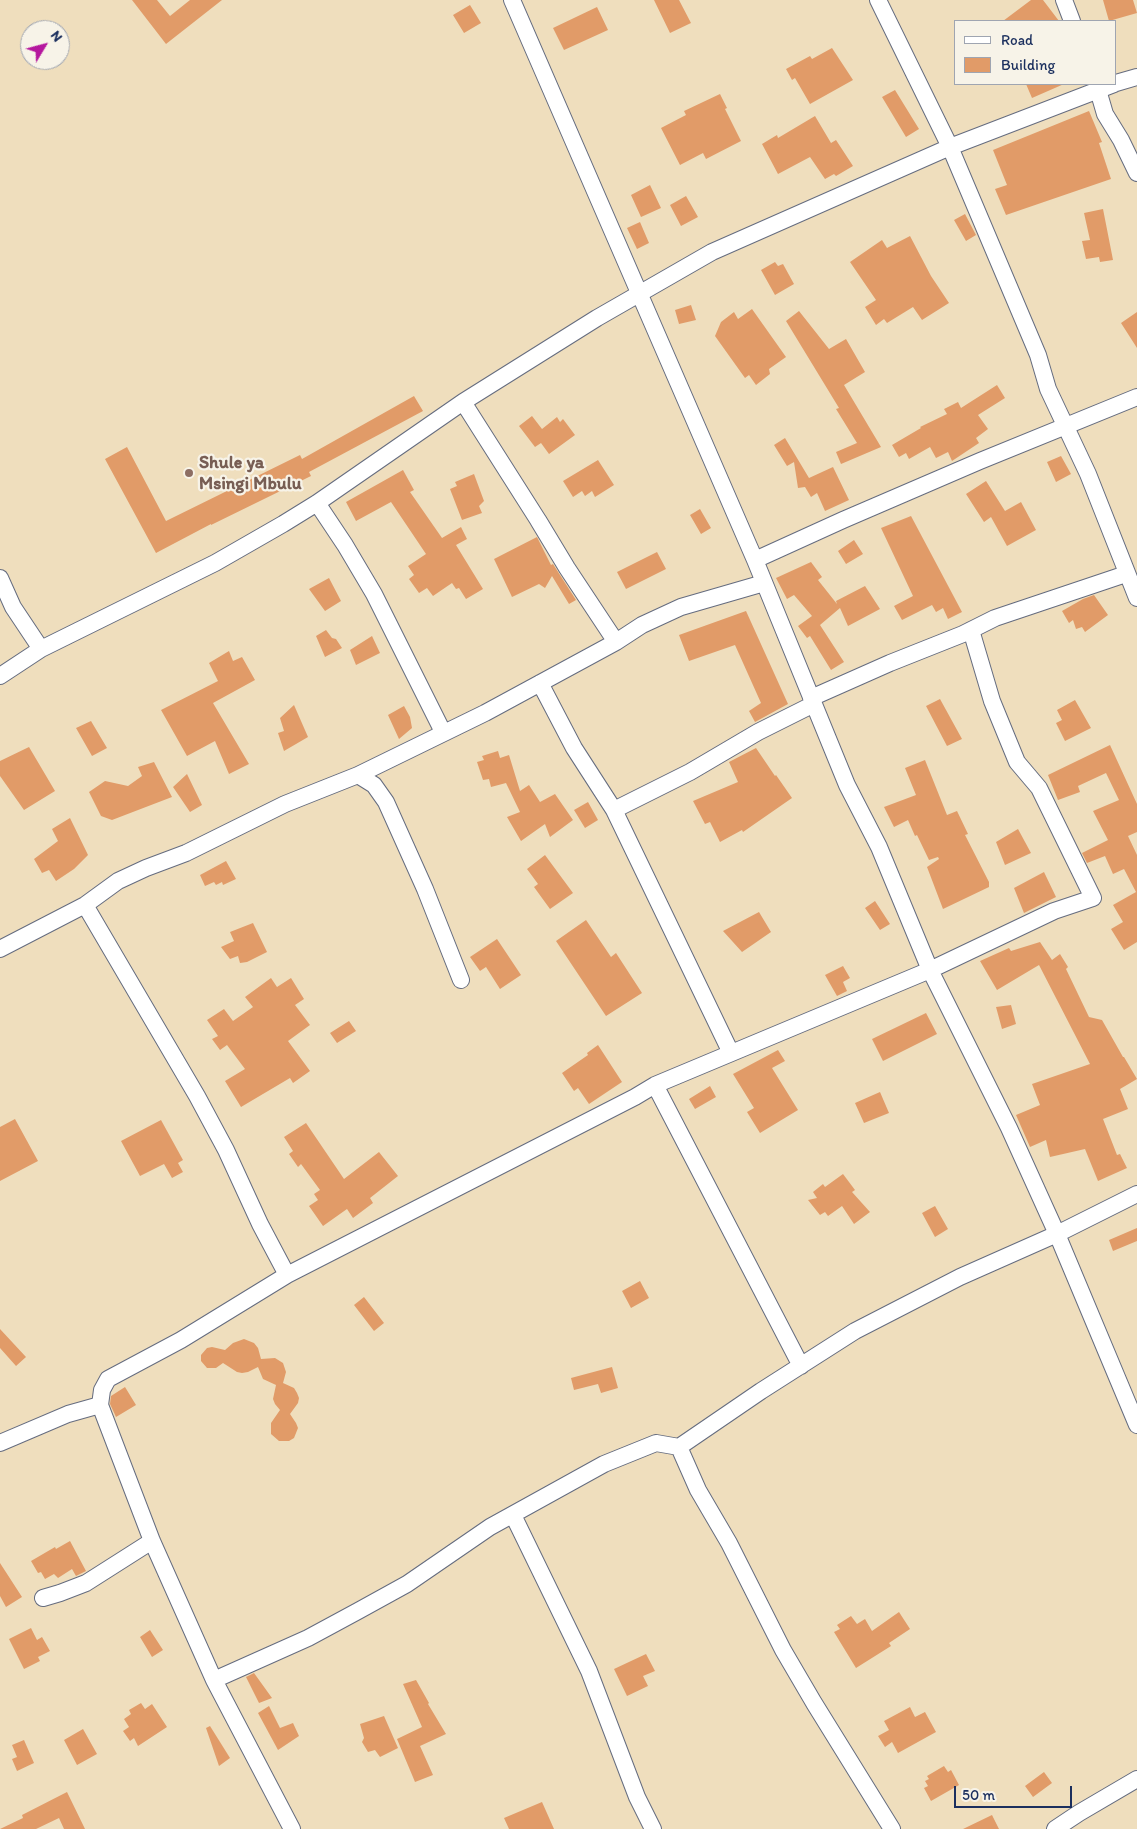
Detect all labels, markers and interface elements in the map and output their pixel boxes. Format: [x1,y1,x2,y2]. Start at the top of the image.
north arrow [20,20,70,70]
legend [954,20,1117,85]
text: N [47,27,66,45]
text: Road [1001,31,1033,49]
text: Building [1001,56,1055,74]
place label: Shule ya Msingi Mbulu [199,452,302,494]
marker: Shule ya Msingi Mbulu [183,467,195,479]
scale bar [957,1776,1074,1808]
text: 50 m [962,1786,995,1804]

